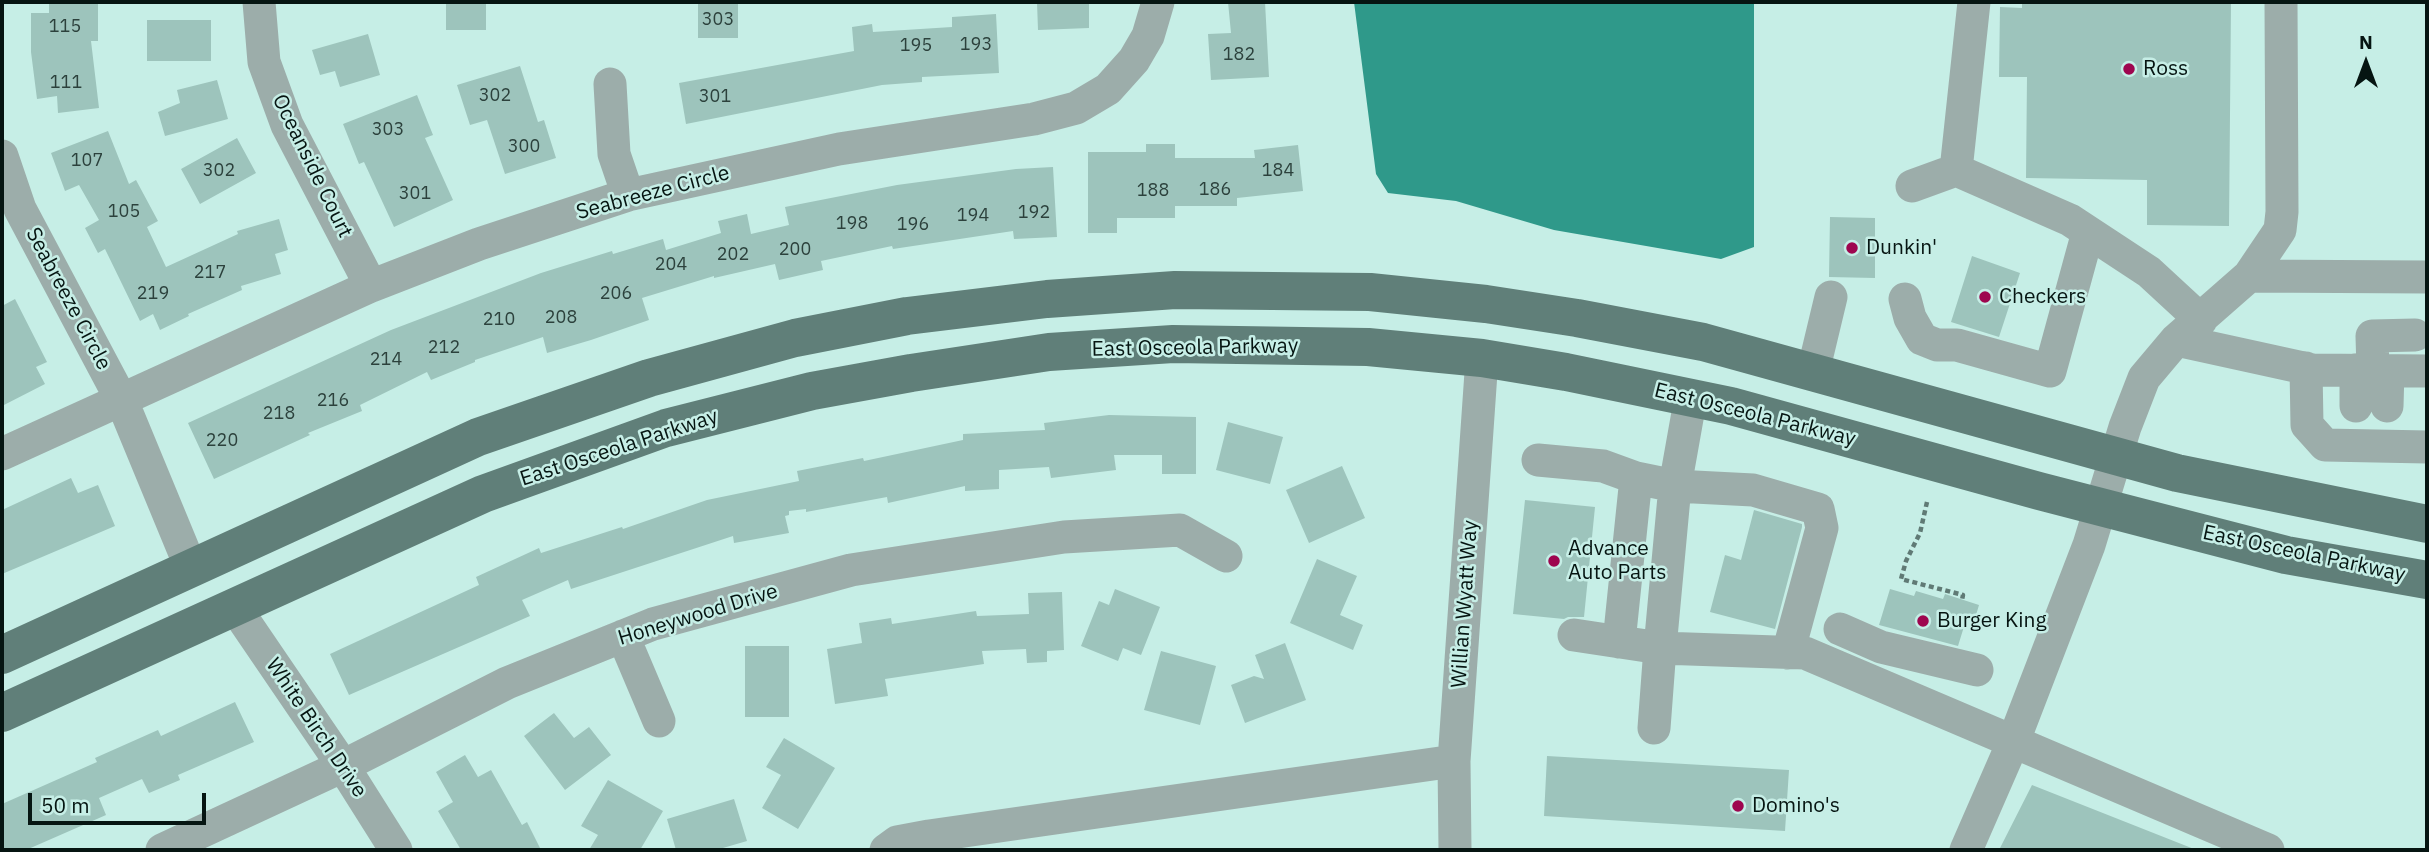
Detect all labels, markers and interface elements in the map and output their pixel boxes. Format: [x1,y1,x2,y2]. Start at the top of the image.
house number: 303 [702,9,734,31]
house number: 115 [49,16,81,38]
north arrow [2331,28,2401,98]
text: N [2359,30,2373,54]
house number: 193 [960,34,992,56]
house number: 195 [900,35,932,57]
house number: 182 [1223,44,1255,66]
place label: Ross [2143,56,2188,82]
marker: Ross [2121,61,2137,77]
house number: 111 [50,72,82,94]
house number: 302 [479,85,511,107]
house number: 301 [699,86,731,108]
street label: Oceanside Court [266,90,358,242]
house number: 303 [372,119,404,141]
house number: 300 [508,136,540,158]
house number: 107 [71,150,103,172]
house number: 302 [203,160,235,182]
street label: Seabreeze Circle [574,160,732,226]
house number: 184 [1262,160,1294,182]
house number: 186 [1199,179,1231,201]
house number: 188 [1137,180,1169,202]
house number: 301 [399,183,431,205]
house number: 105 [108,201,140,223]
house number: 192 [1018,202,1050,224]
house number: 194 [957,205,989,227]
house number: 198 [836,213,868,235]
house number: 196 [897,214,929,236]
street label: Seabreeze Circle [20,224,116,374]
place label: Dunkin' [1866,235,1937,261]
house number: 200 [779,239,811,261]
marker: Dunkin' [1844,240,1860,256]
house number: 202 [717,244,749,266]
house number: 204 [655,254,687,276]
house number: 217 [194,262,226,284]
house number: 219 [137,283,169,305]
house number: 206 [600,283,632,305]
place label: Checkers [1999,284,2086,310]
marker: Checkers [1977,289,1993,305]
house number: 208 [545,307,577,329]
house number: 210 [483,309,515,331]
street label: East Osceola Parkway [1091,334,1299,362]
house number: 212 [428,337,460,359]
house number: 214 [370,349,402,371]
street label: East Osceola Parkway [1652,378,1858,452]
house number: 216 [317,390,349,412]
house number: 218 [263,403,295,425]
street label: East Osceola Parkway [517,404,721,492]
house number: 220 [206,430,238,452]
street label: Willian Wyatt Way [1447,519,1483,689]
street label: East Osceola Parkway [2200,520,2408,588]
place label: Advance Auto Parts [1568,536,1667,586]
marker: Advance Auto Parts [1546,553,1562,569]
street label: Honeywood Drive [615,579,781,651]
place label: Burger King [1937,608,2047,634]
marker: Burger King [1915,613,1931,629]
street label: White Birch Drive [260,654,372,802]
scale bar [32,778,210,822]
text: 50 m [41,791,90,819]
place label: Domino's [1752,793,1840,819]
marker: Domino's [1730,798,1746,814]

